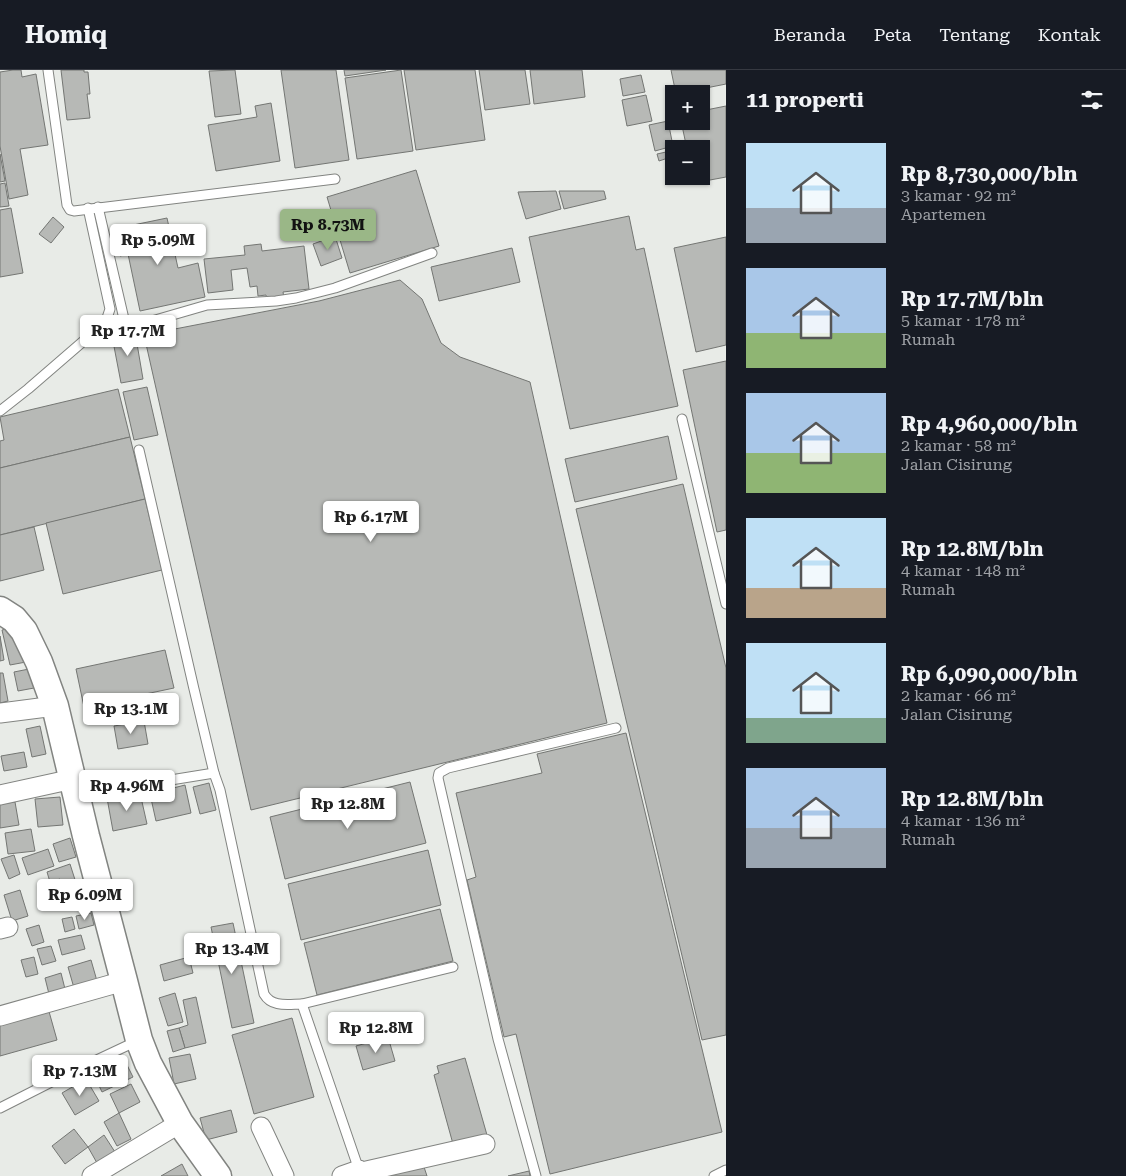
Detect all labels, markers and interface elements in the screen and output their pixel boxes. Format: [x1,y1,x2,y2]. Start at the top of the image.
text: Homiq [25,21,107,49]
text: Beranda [774,24,846,45]
text: Peta [874,24,911,45]
text: Tentang [939,24,1010,45]
text: Kontak [1038,24,1101,45]
map controls [665,85,710,185]
button: + [665,85,710,130]
icon: filters [1078,86,1106,114]
text: 11 properti [746,88,864,112]
button: − [665,140,710,185]
text: Rp 8,730,000/bln [901,162,1078,186]
icon: home [786,163,846,223]
text: 3 kamar · 92 m² [901,186,1016,205]
text: Apartemen [901,205,986,224]
pin: Rp 8.73M [276,208,380,251]
text: Rp 8.73M [291,215,365,234]
pin: Rp 5.09M [106,224,210,266]
text: Rp 5.09M [121,230,195,249]
text: Rp 17.7M/bln [901,287,1044,311]
icon: home [786,288,846,348]
text: 5 kamar · 178 m² [901,311,1025,330]
pin: Rp 17.7M [76,314,180,357]
text: Rp 17.7M [91,321,165,340]
text: Rumah [901,330,955,349]
text: Rp 4,960,000/bln [901,412,1078,436]
icon: home [786,413,846,473]
text: 2 kamar · 58 m² [901,436,1016,455]
text: Jalan Cisirung [901,455,1012,474]
pin: Rp 6.17M [319,500,423,543]
text: Rp 6.17M [334,507,408,526]
text: Rp 12.8M/bln [901,537,1044,561]
icon: home [786,538,846,598]
text: 4 kamar · 148 m² [901,561,1025,580]
text: Rumah [901,580,955,599]
text: Rp 6,090,000/bln [901,662,1078,686]
icon: home [786,663,846,723]
text: 2 kamar · 66 m² [901,686,1016,705]
pin: Rp 13.1M [79,692,183,735]
text: Rp 13.1M [94,699,168,718]
text: Jalan Cisirung [901,705,1012,724]
pin: Rp 4.96M [75,770,179,812]
text: Rp 4.96M [90,776,164,795]
text: Rp 12.8M/bln [901,787,1044,811]
pin: Rp 12.8M [296,788,400,830]
icon: home [786,788,846,848]
text: Rp 12.8M [311,794,385,813]
text: 4 kamar · 136 m² [901,811,1025,830]
text: Rumah [901,830,955,849]
pin: Rp 6.09M [33,878,137,921]
text: Rp 6.09M [48,885,122,904]
pin: Rp 13.4M [180,932,284,975]
text: Rp 13.4M [195,939,269,958]
pin: Rp 12.8M [324,1012,428,1054]
text: Rp 12.8M [339,1018,413,1037]
pin: Rp 7.13M [28,1054,132,1097]
text: Rp 7.13M [43,1061,117,1080]

